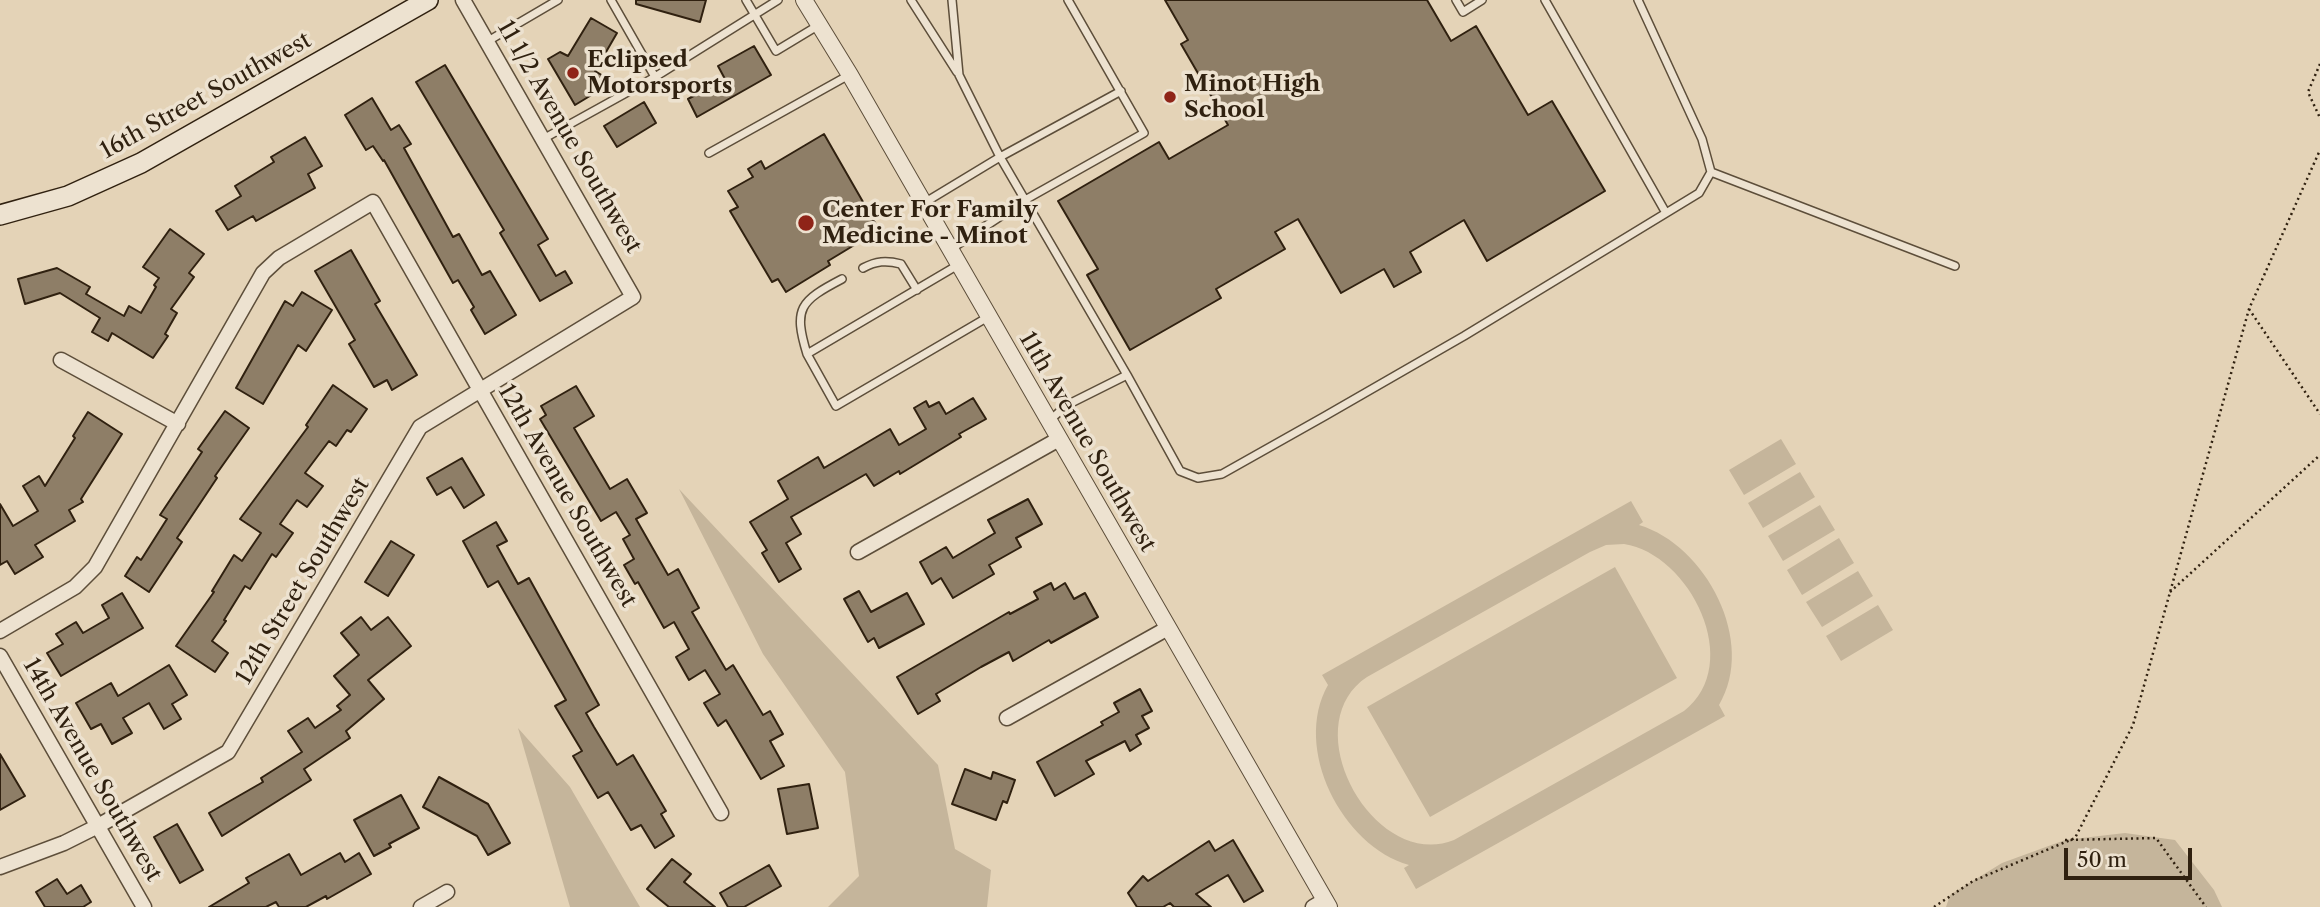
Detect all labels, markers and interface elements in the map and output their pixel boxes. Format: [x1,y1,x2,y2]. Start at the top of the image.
street label: 11 1/2 Avenue Southwest [491,16,647,258]
street label: 16th Street Southwest [96,27,316,165]
place label: Eclipsed Motorsports [587,46,732,100]
marker: Eclipsed Motorsports [565,65,581,81]
place label: Minot High School [1184,70,1320,124]
marker: Minot High School [1162,89,1178,105]
place label: Center For Family Medicine - Minot [822,196,1037,250]
marker: Center For Family Medicine - Minot [796,213,816,233]
street label: 11th Avenue Southwest [1013,327,1161,557]
street label: 12th Avenue Southwest [492,380,642,612]
street label: 12th Street Southwest [230,473,376,689]
street label: 14th Avenue Southwest [17,654,167,886]
scale bar [2068,834,2196,878]
text: 50 m [2077,847,2127,872]

